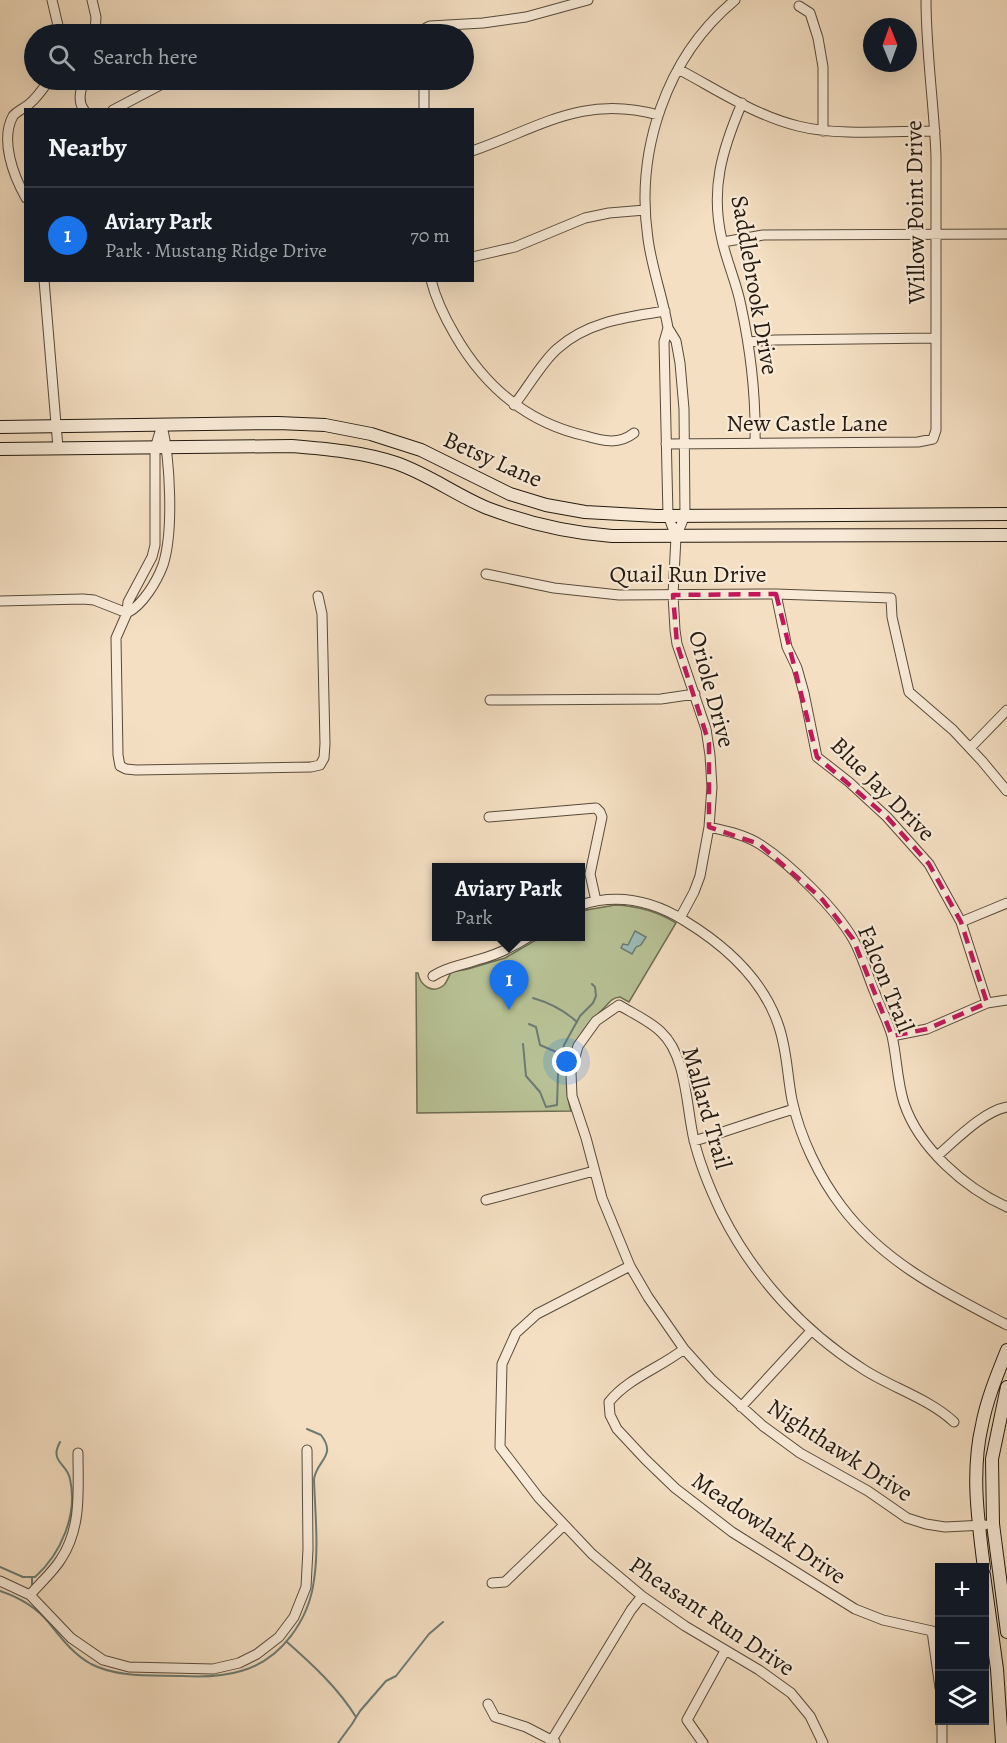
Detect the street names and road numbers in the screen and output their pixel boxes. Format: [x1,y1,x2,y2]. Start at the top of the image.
street label: Willow Point Drive [897,120,933,305]
street label: Saddlebrook Drive [723,193,787,377]
street label: New Castle Lane [726,407,888,439]
street label: Betsy Lane [438,423,548,495]
street label: Quail Run Drive [610,558,766,590]
street label: Oriole Drive [681,627,743,751]
street label: Blue Jay Drive [824,730,942,848]
street label: Falcon Trail [850,921,922,1038]
street label: Mallard Trail [674,1043,740,1173]
street label: Nighthawk Drive [761,1391,919,1509]
street label: Meadowlark Drive [685,1464,853,1592]
street label: Pheasant Run Drive [623,1549,801,1683]

